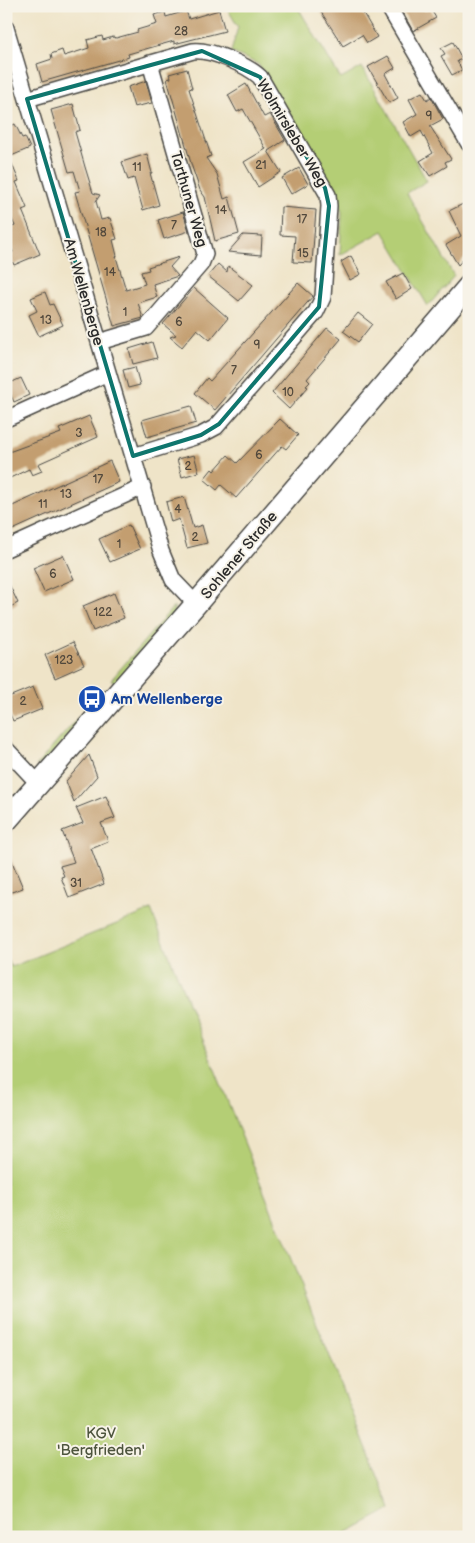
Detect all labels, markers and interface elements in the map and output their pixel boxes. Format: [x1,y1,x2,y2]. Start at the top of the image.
house number: 28 [174,24,188,39]
street label: Wolmirsleber Weg [252,76,331,191]
house number: 9 [426,109,433,124]
street label: Tarthuner Weg [166,149,211,249]
house number: 21 [255,158,267,173]
house number: 11 [132,160,142,175]
house number: 14 [215,203,228,218]
house number: 17 [297,212,307,227]
house number: 7 [171,218,177,233]
house number: 18 [95,225,107,240]
street label: Am Wellenberge [59,236,108,348]
house number: 15 [297,246,309,261]
house number: 14 [104,265,117,280]
house number: 1 [123,305,127,320]
house number: 13 [40,313,52,328]
house number: 6 [175,315,183,330]
house number: 9 [254,338,261,353]
house number: 7 [231,363,237,378]
house number: 10 [282,385,294,400]
house number: 3 [75,426,83,441]
house number: 6 [255,448,263,463]
house number: 2 [184,459,192,474]
house number: 17 [93,472,103,487]
house number: 13 [60,487,72,502]
house number: 11 [38,497,48,512]
house number: 4 [174,502,182,517]
street label: Sohlener Straße [197,507,282,603]
house number: 2 [191,530,199,545]
house number: 1 [117,537,121,552]
house number: 6 [49,567,57,582]
house number: 122 [94,605,112,620]
house number: 123 [55,653,73,668]
bus stop icon: Am Wellenberge [77,684,107,714]
place label: Am Wellenberge [110,690,223,709]
house number: 2 [19,694,27,709]
house number: 31 [70,876,82,891]
park label: KGV 'Bergfrieden' [57,1424,145,1460]

